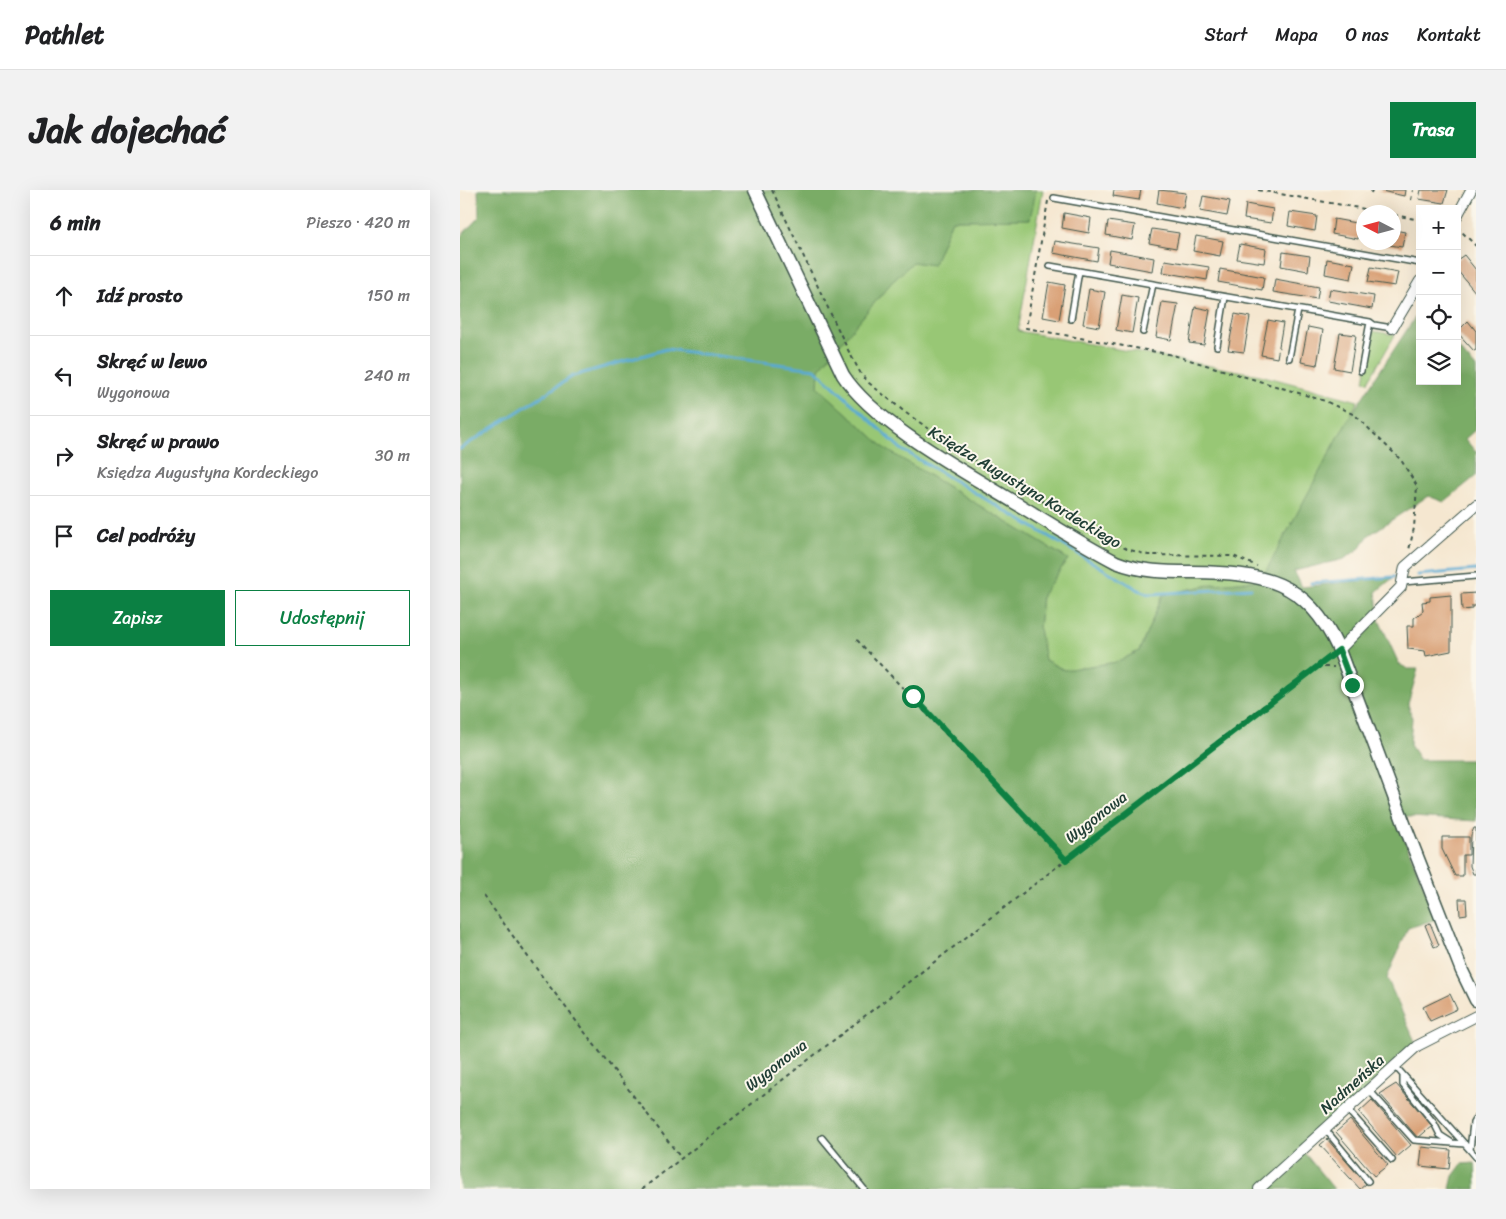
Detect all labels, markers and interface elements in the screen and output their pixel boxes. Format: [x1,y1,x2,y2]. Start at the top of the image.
text: Pathlet [25,14,104,56]
text: Start [1204,19,1247,51]
text: Mapa [1275,19,1318,51]
text: O nas [1346,19,1389,51]
text: Kontakt [1417,19,1481,51]
text: Jak dojechać [30,99,226,161]
button: Trasa [1390,102,1476,158]
text: 6 min [50,204,101,242]
north arrow [1356,205,1401,250]
map controls [1416,205,1461,385]
button: + [1416,205,1461,250]
text: Pieszo · 420 m [306,208,410,237]
button: − [1416,250,1461,295]
text: Idź prosto [97,279,183,312]
text: 150 m [367,281,410,310]
icon: ahead [50,282,78,310]
button: locate [1416,295,1461,340]
button: layers [1416,340,1461,385]
text: Skręć w lewo [97,345,207,378]
text: 240 m [364,361,410,390]
icon: left [50,362,78,390]
text: Wygonowa [97,378,170,407]
street label: Księdza Augustyna Kordeckiego [923,418,1127,556]
text: Skręć w prawo [97,425,219,458]
text: 30 m [375,441,410,470]
icon: right [50,442,78,470]
text: Księdza Augustyna Kordeckiego [97,458,318,487]
text: Cel podróży [97,519,195,552]
icon: arrive [50,522,78,550]
button: Zapisz [50,590,225,646]
button: Udostępnij [235,590,410,646]
route end [1341,674,1364,697]
route start [902,685,925,708]
street label: Wygonowa [1058,783,1134,851]
street label: Wygonowa [738,1031,814,1099]
street label: Nadmeńska [1313,1047,1391,1121]

